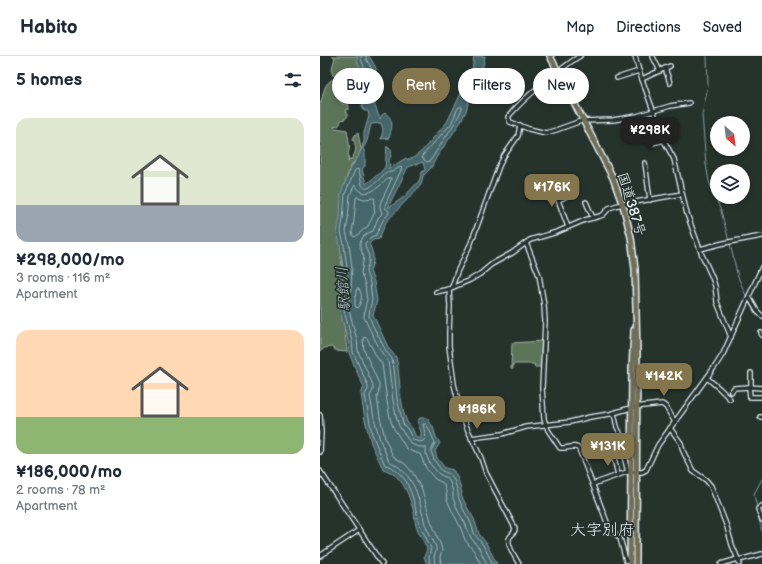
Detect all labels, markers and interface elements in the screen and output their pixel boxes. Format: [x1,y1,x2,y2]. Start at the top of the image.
text: Habito [20,16,78,39]
text: Map [566,19,594,36]
text: Directions [616,19,681,36]
text: Saved [703,19,742,36]
chip: Buy [332,68,384,104]
chip: Rent [392,68,450,104]
chip: Filters [458,68,525,104]
chip: New [533,68,589,104]
icon: filters [282,69,304,91]
text: 5 homes [16,70,82,90]
north arrow [710,116,750,156]
map controls [710,116,750,204]
pin: ¥298K [622,117,678,151]
text: ¥298K [630,122,670,138]
icon: home [124,144,196,216]
button: layers [710,164,750,204]
street label: 国道387号 [614,170,649,238]
pin: ¥176K [524,174,580,208]
text: ¥176K [533,179,571,195]
text: ¥298,000/mo [16,250,125,270]
water label: 駅館川 [333,266,354,312]
text: 3 rooms · 116 m² [16,270,110,286]
text: Apartment [16,286,77,302]
icon: home [124,356,196,428]
pin: ¥142K [636,363,692,397]
text: ¥142K [645,368,683,384]
pin: ¥186K [449,396,505,430]
text: ¥186K [458,401,496,417]
pin: ¥131K [580,433,636,467]
text: ¥131K [590,438,626,454]
text: ¥186,000/mo [16,462,122,482]
text: 2 rooms · 78 m² [16,482,106,498]
text: Apartment [16,498,77,514]
district label: 大字別府 [570,521,634,540]

